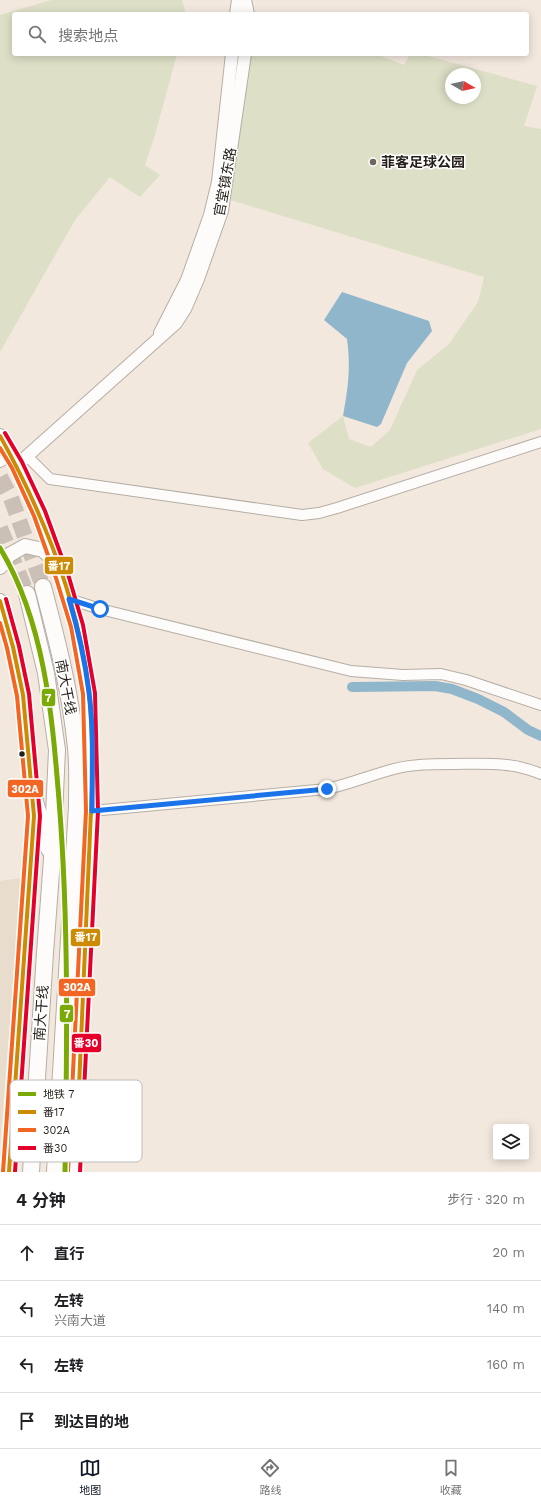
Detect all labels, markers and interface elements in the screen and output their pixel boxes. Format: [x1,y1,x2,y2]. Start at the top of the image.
search box [12,12,529,56]
icon: search [26,23,48,45]
text: 搜索地点 [58,27,118,45]
north arrow [445,68,481,104]
street label: 官堂镇东路 [211,146,239,218]
place label: 菲客足球公园 [381,154,465,170]
marker: 菲客足球公园 [368,157,378,167]
line badge: 番17 [44,556,74,575]
text: 番17 [48,560,71,573]
route start [91,600,109,618]
street label: 南大干线 [53,658,79,716]
line badge: 7 [41,688,56,707]
text: 7 [45,692,52,705]
unlabelled marker [17,749,27,759]
line badge: 302A [7,779,44,798]
route end [318,780,336,798]
text: 302A [11,783,39,796]
line badge: 番17 [70,928,101,947]
text: 番17 [75,931,98,944]
line badge: 302A [58,978,96,997]
text: 302A [63,981,91,994]
street label: 南大干线 [31,985,51,1041]
line badge: 7 [59,1004,74,1023]
text: 7 [64,1008,71,1021]
line badge: 番30 [71,1033,102,1053]
text: 番30 [74,1037,98,1050]
legend [10,1080,142,1162]
text: 地铁 7 [43,1088,74,1101]
text: 番17 [43,1106,64,1119]
text: 302A [43,1124,70,1137]
map controls [493,1124,529,1160]
button: layers [493,1124,529,1160]
text: 番30 [43,1142,67,1155]
text: 4 分钟 [16,1190,66,1210]
text: 步行 · 320 m [447,1192,525,1207]
icon: ahead [16,1242,38,1264]
text: 直行 [54,1245,84,1263]
text: 20 m [493,1245,525,1260]
text: 左转 [54,1292,84,1310]
icon: left [16,1298,38,1320]
text: 140 m [487,1301,525,1316]
text: 兴南大道 [54,1313,106,1328]
icon: left [16,1354,38,1376]
text: 左转 [54,1357,84,1375]
text: 160 m [487,1357,525,1372]
icon: arrive [16,1410,38,1432]
text: 到达目的地 [54,1413,129,1431]
tab: 地图 [79,1457,101,1497]
tab: 路线 [259,1457,281,1497]
tab: 收藏 [440,1457,462,1497]

